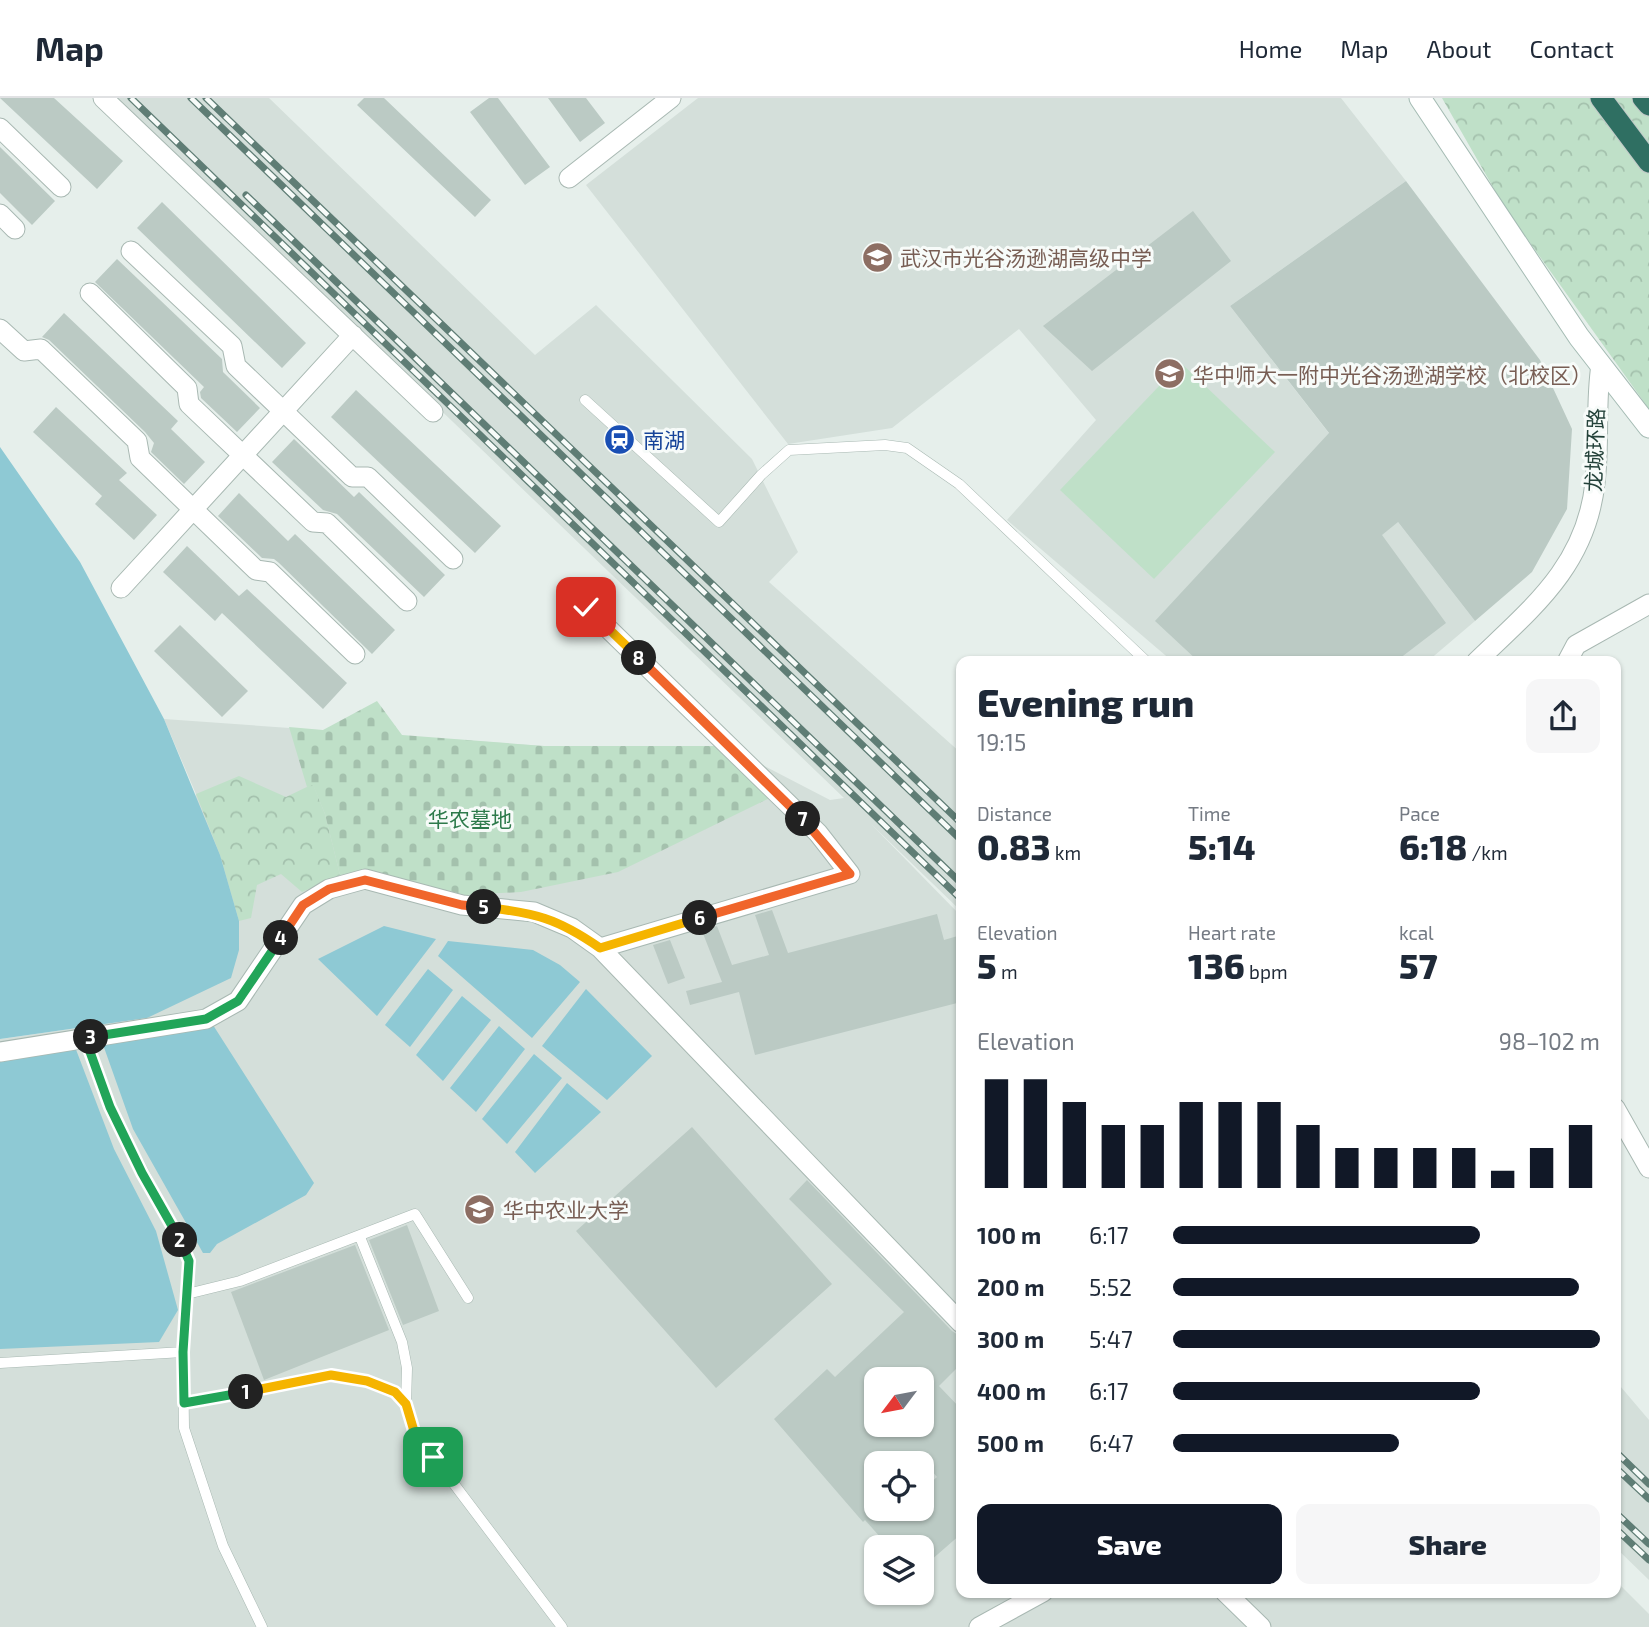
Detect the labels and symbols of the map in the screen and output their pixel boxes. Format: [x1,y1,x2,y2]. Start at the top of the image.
school or university icon: 武汉市光谷汤逊湖高级中学 [860,240,894,274]
place label: 武汉市光谷汤逊湖高级中学 [900,245,1152,270]
school or university icon: 华中师大一附中光谷汤逊湖学校（北校区） [1153,357,1187,391]
place label: 华中师大一附中光谷汤逊湖学校（北校区） [1193,362,1592,387]
street label: 龙城环路 [1580,408,1608,492]
station icon: 南湖 [603,422,637,456]
place label: 南湖 [643,427,685,452]
pin [556,577,616,637]
pin: 8 [622,640,656,676]
pin: 7 [786,802,820,836]
park label: 华农墓地 [428,806,512,831]
pin: 5 [466,890,502,924]
pin: 6 [682,900,718,936]
pin: 4 [264,920,298,956]
pin: 3 [74,1020,108,1054]
school or university icon: 华中农业大学 [463,1192,497,1226]
place label: 华中农业大学 [503,1197,629,1222]
pin: 2 [162,1222,198,1258]
north arrow [864,1367,934,1437]
pin: 1 [229,1374,264,1410]
pin [403,1427,463,1487]

